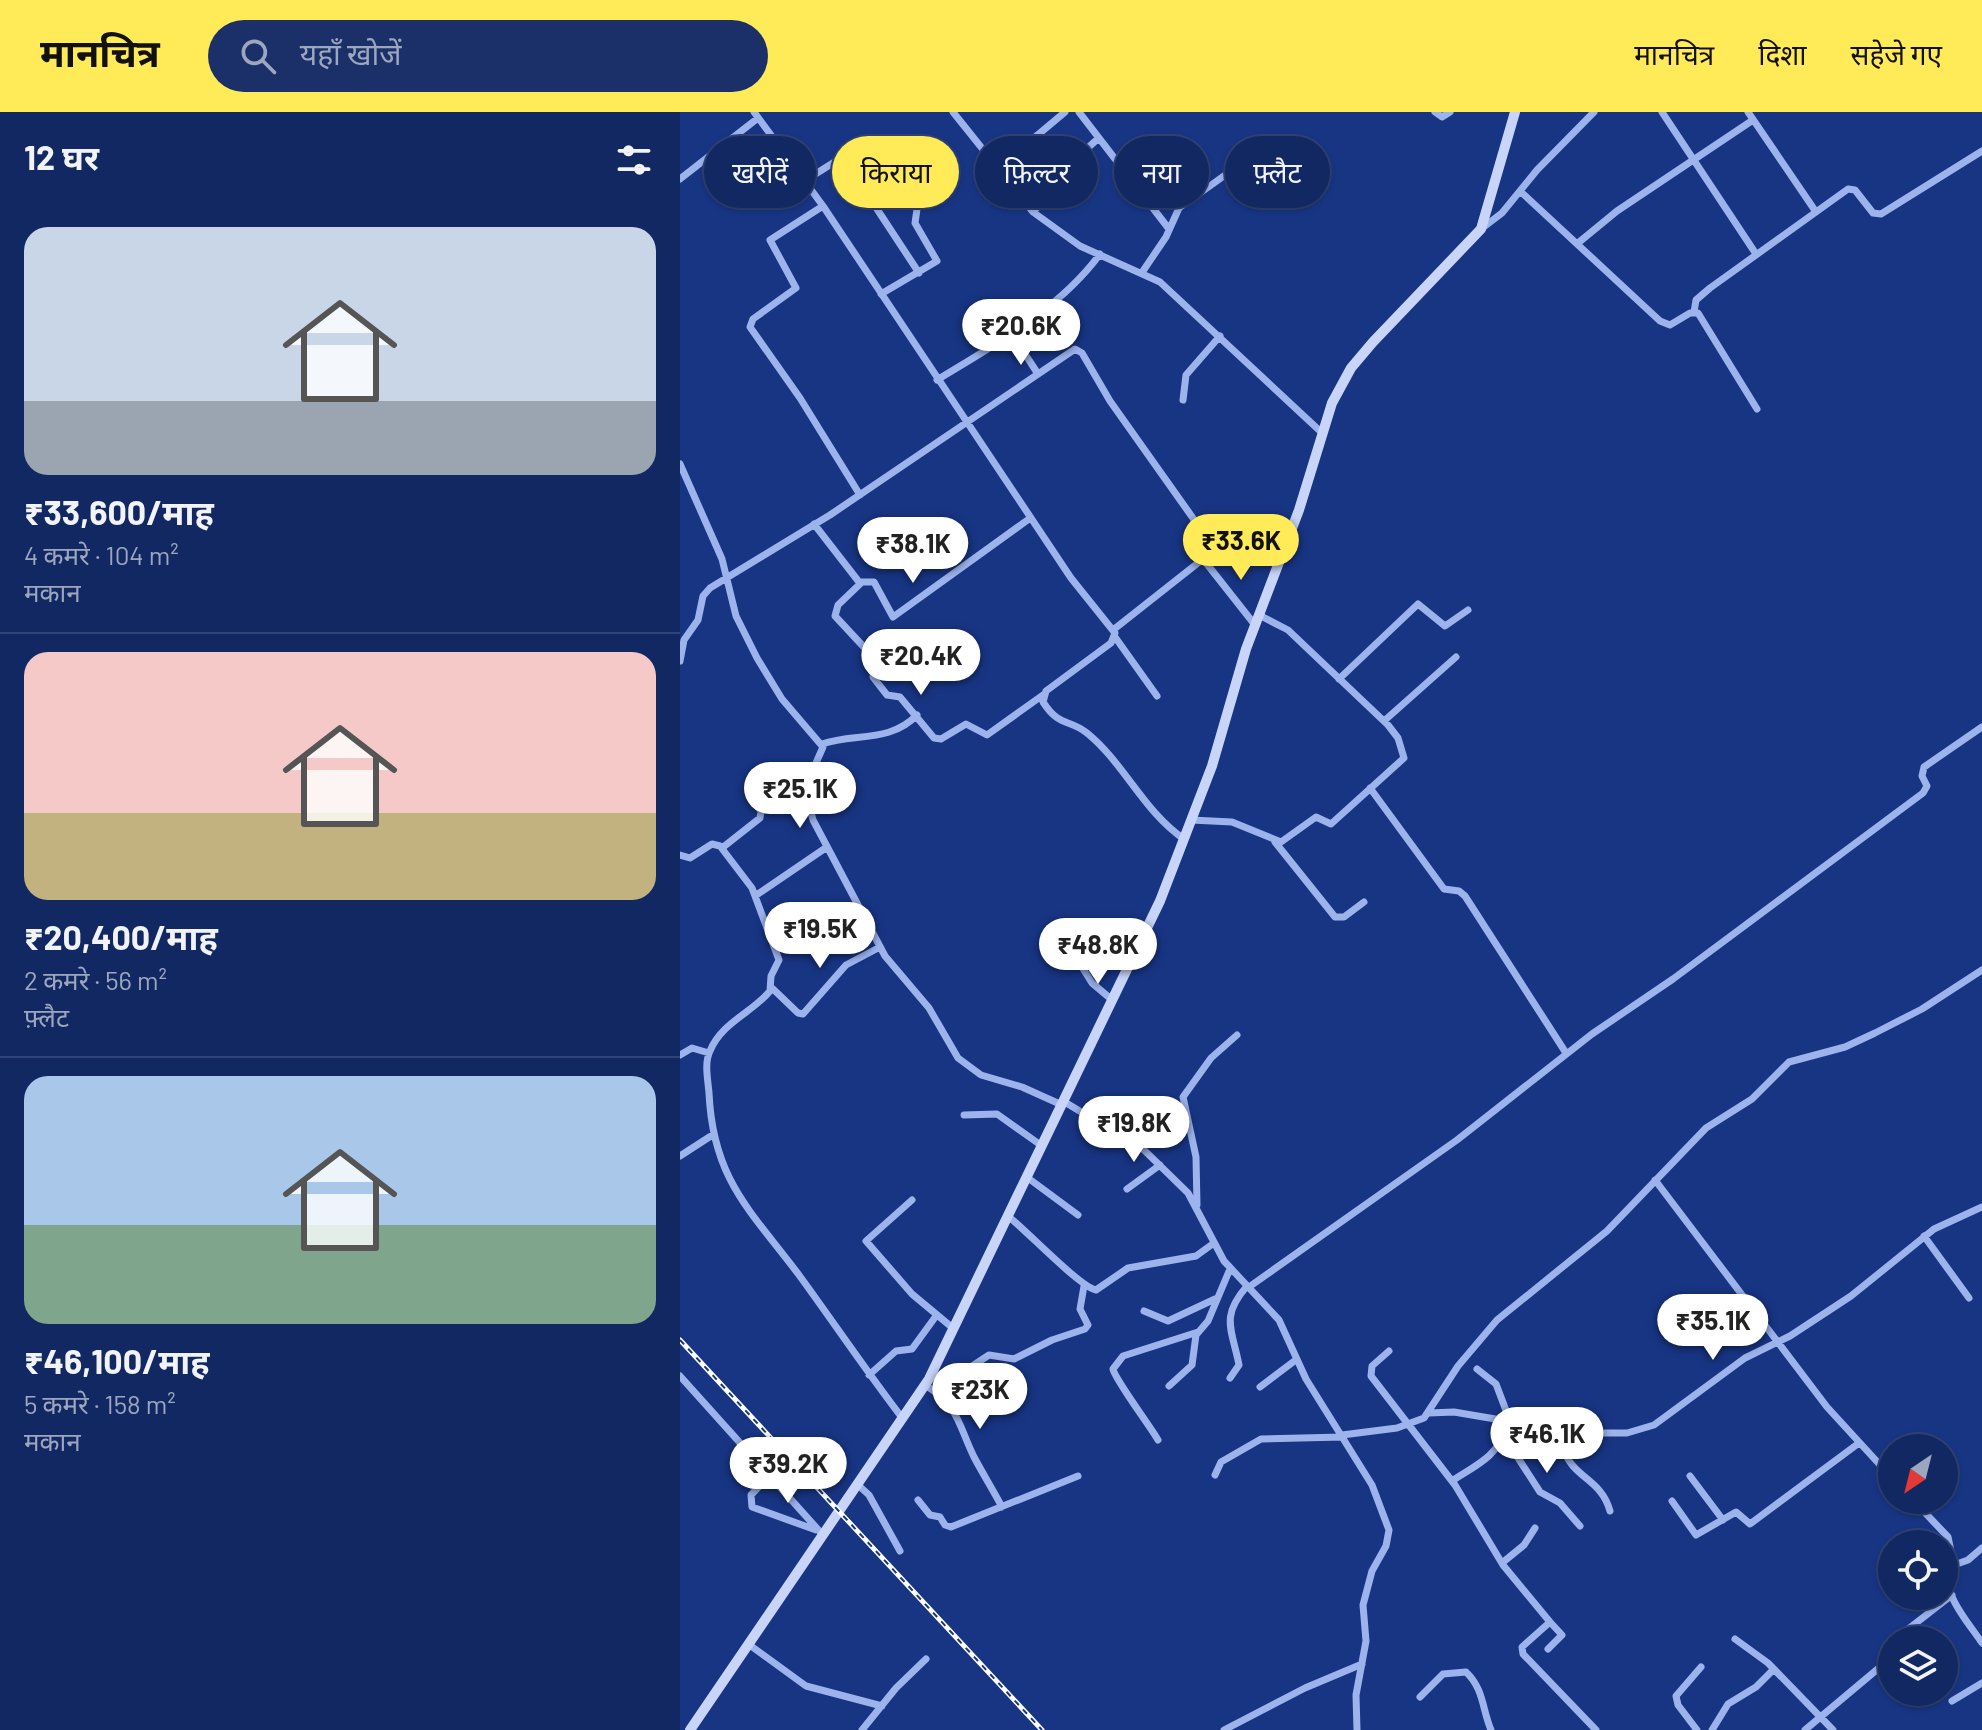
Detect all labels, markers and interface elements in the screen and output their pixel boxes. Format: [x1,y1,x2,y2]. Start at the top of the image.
search box [208,20,768,92]
text: मानचित्र [40,29,160,75]
icon: search [236,34,280,78]
text: यहाँ खोजें [300,35,401,71]
text: मानचित्र [1634,37,1714,71]
text: दिशा [1758,37,1807,71]
text: सहेजे गए [1851,37,1942,71]
text: 12 घर [24,136,99,177]
chip: खरीदें [704,136,816,208]
chip: किराया [832,136,959,208]
chip: फ़िल्टर [975,136,1098,208]
chip: नया [1114,136,1209,208]
chip: फ़्लैट [1225,136,1330,208]
icon: filters [612,138,656,182]
icon: home [268,279,412,423]
pin: ₹20.6K [956,299,1086,367]
text: ₹20.6K [980,309,1062,340]
text: ₹33,600/माह [24,491,214,532]
pin: ₹33.6K [1176,514,1306,582]
pin: ₹38.1K [848,517,978,585]
text: ₹33.6K [1201,524,1281,555]
text: ₹38.1K [875,527,951,558]
text: 4 कमरे · 104 m² [24,539,179,570]
text: मकान [24,576,81,607]
pin: ₹20.4K [856,629,986,697]
text: ₹20.4K [879,639,963,670]
icon: home [268,704,412,848]
pin: ₹25.1K [735,762,865,830]
text: ₹25.1K [762,772,838,803]
pin: ₹19.5K [755,902,885,970]
text: ₹19.5K [782,912,858,943]
text: ₹20,400/माह [24,916,218,957]
pin: ₹48.8K [1033,918,1163,986]
text: ₹48.8K [1057,928,1139,959]
text: 2 कमरे · 56 m² [24,964,167,995]
text: फ़्लैट [24,1001,69,1032]
pin: ₹19.8K [1069,1096,1199,1164]
text: ₹19.8K [1096,1106,1172,1137]
icon: home [268,1128,412,1272]
pin: ₹35.1K [1648,1294,1778,1362]
text: ₹35.1K [1675,1304,1751,1335]
text: ₹46,100/माह [24,1340,210,1381]
pin: ₹23K [933,1363,1027,1431]
text: ₹23K [950,1373,1010,1404]
text: 5 कमरे · 158 m² [24,1388,176,1419]
pin: ₹46.1K [1482,1407,1612,1475]
text: ₹46.1K [1508,1417,1586,1448]
text: मकान [24,1425,81,1456]
north arrow [1878,1434,1958,1514]
map controls [1878,1434,1958,1706]
pin: ₹39.2K [723,1437,853,1505]
text: ₹39.2K [748,1447,828,1478]
button: locate [1878,1530,1958,1610]
button: layers [1878,1626,1958,1706]

